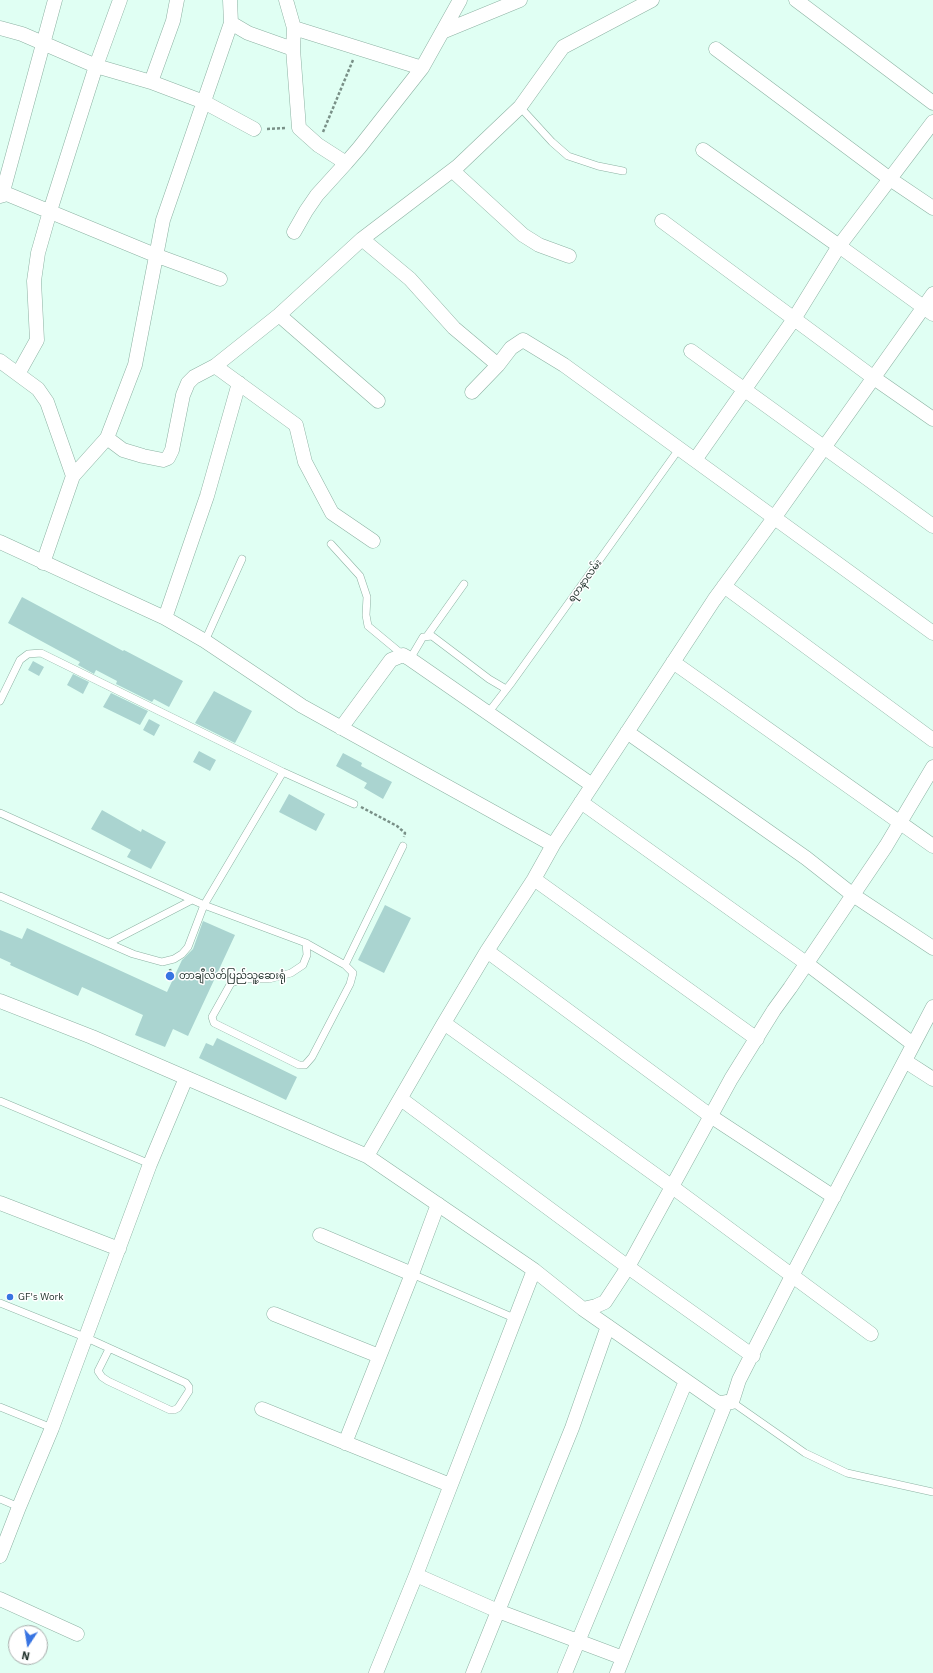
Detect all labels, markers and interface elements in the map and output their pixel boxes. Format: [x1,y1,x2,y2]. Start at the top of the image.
street label: ရတနာလမ်း [565,557,605,605]
marker: တာချီလိတ်ပြည်သူ့ဆေးရုံ [164,970,176,982]
place label: တာချီလိတ်ပြည်သူ့ဆေးရုံ [179,970,286,982]
place label: GF's Work [18,1291,64,1303]
marker: GF's Work [5,1292,15,1302]
north arrow [8,1625,48,1665]
text: N [20,1648,31,1663]

